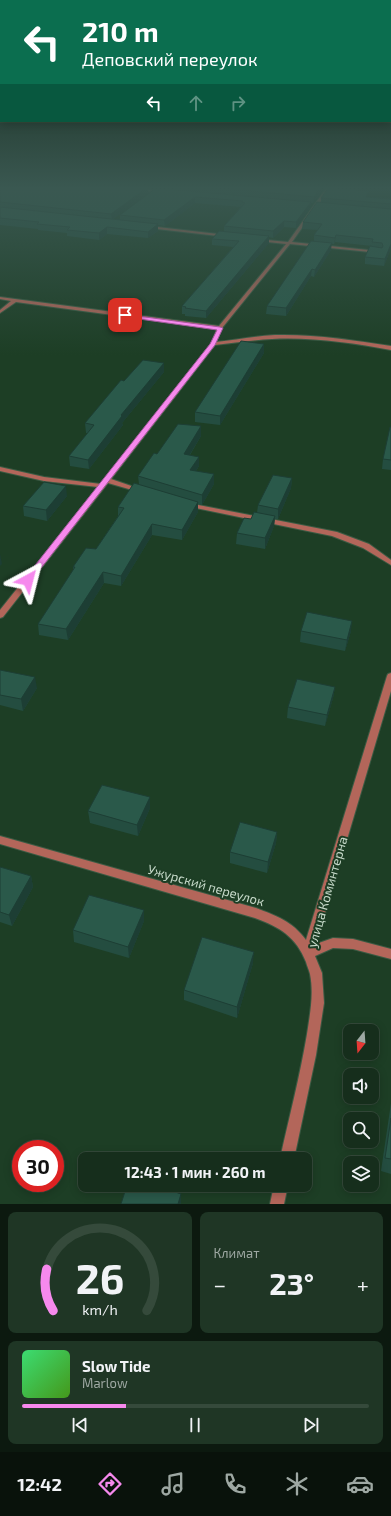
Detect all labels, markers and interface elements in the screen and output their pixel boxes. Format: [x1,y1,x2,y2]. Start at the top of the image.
text: 210 m [82,14,159,48]
icon: left [16,16,68,68]
text: Деповский переулок [82,48,258,70]
icon: left [143,92,165,114]
icon: ahead [185,92,207,114]
icon: right [227,92,249,114]
pin [108,298,142,332]
icon: arrive [114,304,136,326]
position arrow [7,559,49,601]
street label: улица Коминтерна [303,835,351,949]
street label: Ужурский переулок [146,861,266,909]
north arrow [343,1024,379,1060]
map controls [343,1024,379,1192]
button: sound [343,1068,379,1104]
button: search [343,1112,379,1148]
speed limit sign: 30 [12,1140,64,1192]
button: layers [343,1156,379,1192]
text: 12:43 · 1 мин · 260 m [125,1163,265,1181]
text: Климат [214,1245,260,1261]
text: 26 [75,1251,124,1301]
text: 23° [269,1265,314,1301]
text: − [214,1271,226,1297]
text: + [357,1271,369,1297]
text: km/h [82,1300,117,1317]
text: Slow Tide [82,1357,150,1375]
text: Marlow [82,1375,128,1391]
icon: previous [69,1414,91,1436]
icon: pause [184,1414,206,1436]
icon: next [300,1414,322,1436]
icon: directions [96,1470,124,1498]
icon: music [159,1470,187,1498]
icon: phone [221,1470,249,1498]
icon: climate [283,1470,311,1498]
icon: car [346,1470,374,1498]
text: 12:42 [17,1473,62,1495]

